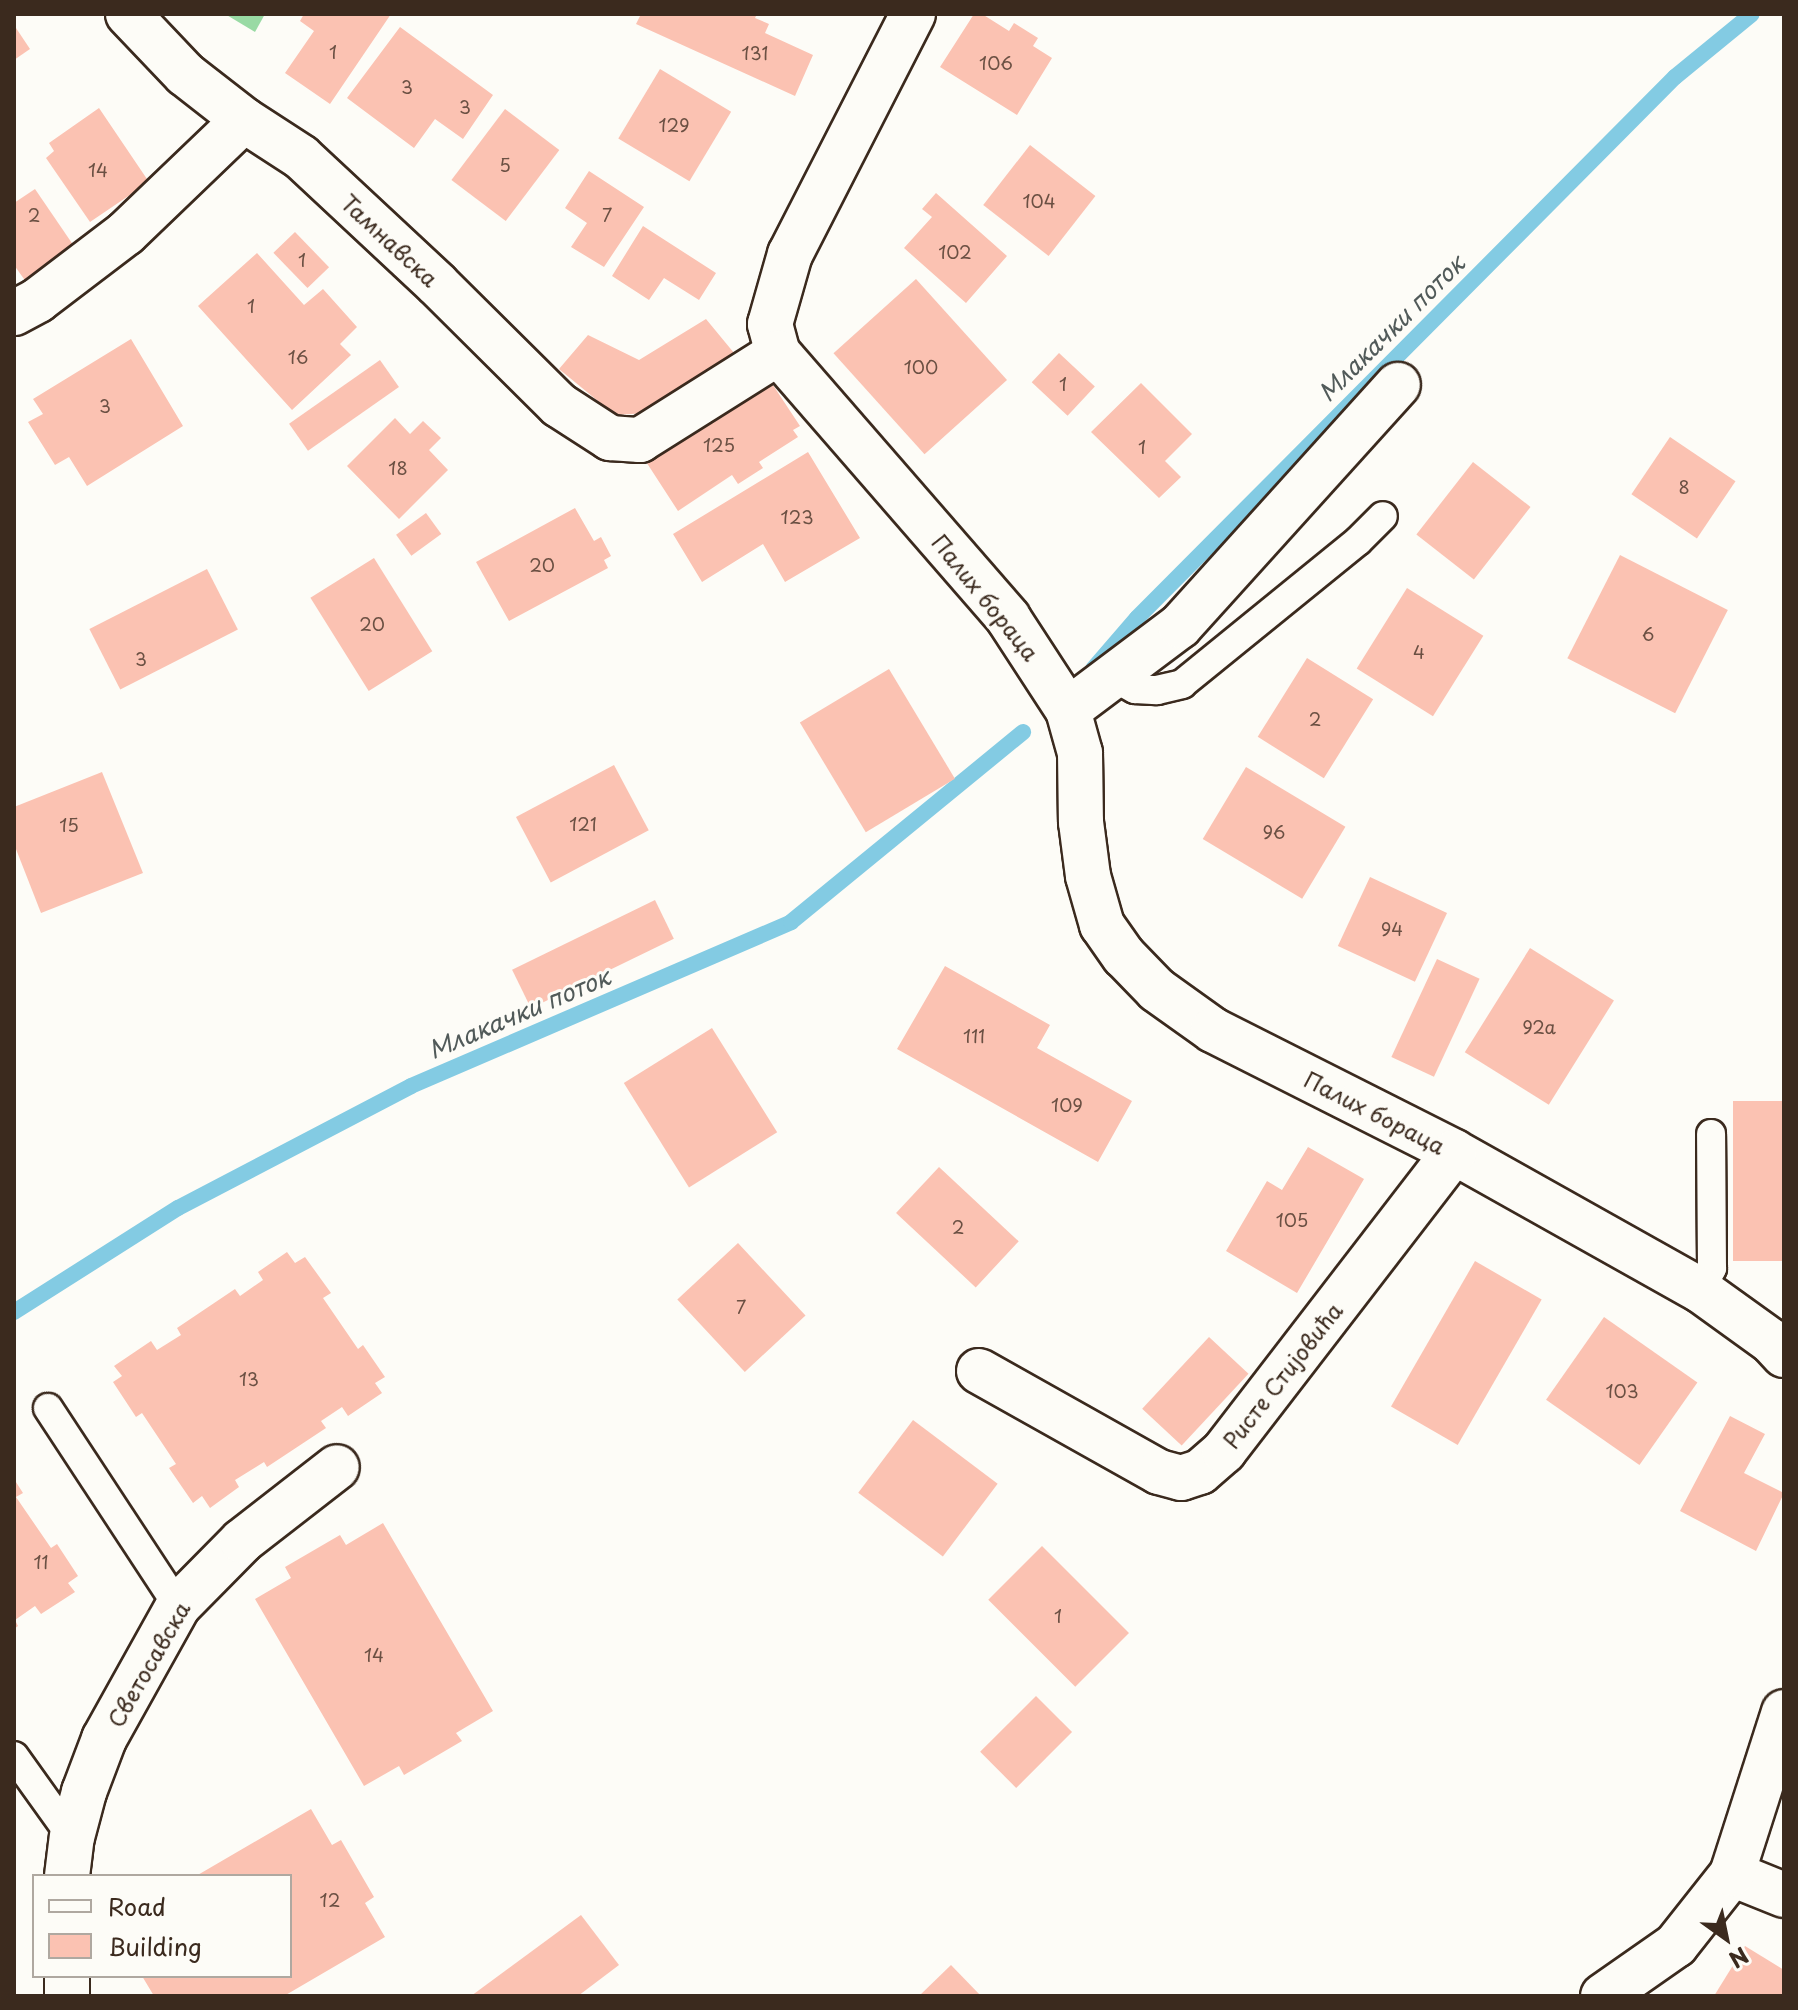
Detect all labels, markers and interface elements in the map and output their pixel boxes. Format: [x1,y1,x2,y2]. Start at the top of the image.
house number: 1 [329,41,337,63]
house number: 131 [742,42,768,64]
house number: 106 [979,52,1013,74]
house number: 3 [401,76,413,98]
house number: 3 [459,96,471,118]
house number: 129 [658,114,690,136]
house number: 5 [499,154,511,176]
house number: 14 [88,159,108,181]
street label: Тамнавска [336,189,444,291]
house number: 104 [1022,190,1056,212]
house number: 2 [28,204,40,226]
house number: 7 [602,204,612,226]
house number: 102 [938,241,972,263]
house number: 1 [298,249,306,271]
water label: Млакачки поток [1312,249,1470,407]
house number: 1 [247,295,255,317]
house number: 16 [288,346,308,368]
house number: 100 [904,356,938,378]
house number: 1 [1059,373,1067,395]
house number: 3 [99,395,111,417]
house number: 125 [703,434,735,456]
house number: 1 [1138,436,1146,458]
house number: 18 [388,457,408,479]
house number: 8 [1678,476,1690,498]
house number: 123 [781,506,813,528]
street label: Палих бораца [927,528,1045,666]
house number: 20 [529,554,555,576]
house number: 20 [359,613,385,635]
house number: 6 [1642,623,1654,645]
house number: 4 [1413,641,1425,663]
house number: 3 [135,648,147,670]
house number: 2 [1309,708,1321,730]
house number: 121 [569,813,597,835]
house number: 15 [59,814,79,836]
house number: 96 [1263,821,1285,843]
house number: 94 [1381,918,1403,940]
water label: Млакачки поток [424,962,614,1064]
house number: 92a [1522,1016,1556,1038]
house number: 111 [963,1025,985,1047]
street label: Палих бораца [1300,1065,1450,1159]
house number: 109 [1051,1094,1083,1116]
house number: 105 [1276,1209,1308,1231]
house number: 2 [952,1216,964,1238]
house number: 7 [736,1296,746,1318]
street label: Ристе Стијовића [1217,1297,1347,1453]
house number: 13 [239,1368,259,1390]
house number: 103 [1605,1380,1639,1402]
house number: 11 [33,1551,49,1573]
street label: Светосавска [101,1597,195,1731]
house number: 1 [1054,1605,1062,1627]
house number: 14 [364,1644,384,1666]
legend [32,1874,292,1978]
text: Road [108,1888,166,1924]
house number: 12 [320,1889,340,1911]
north arrow [1686,1898,1766,1978]
text: Building [108,1928,202,1964]
text: N [1723,1940,1756,1977]

